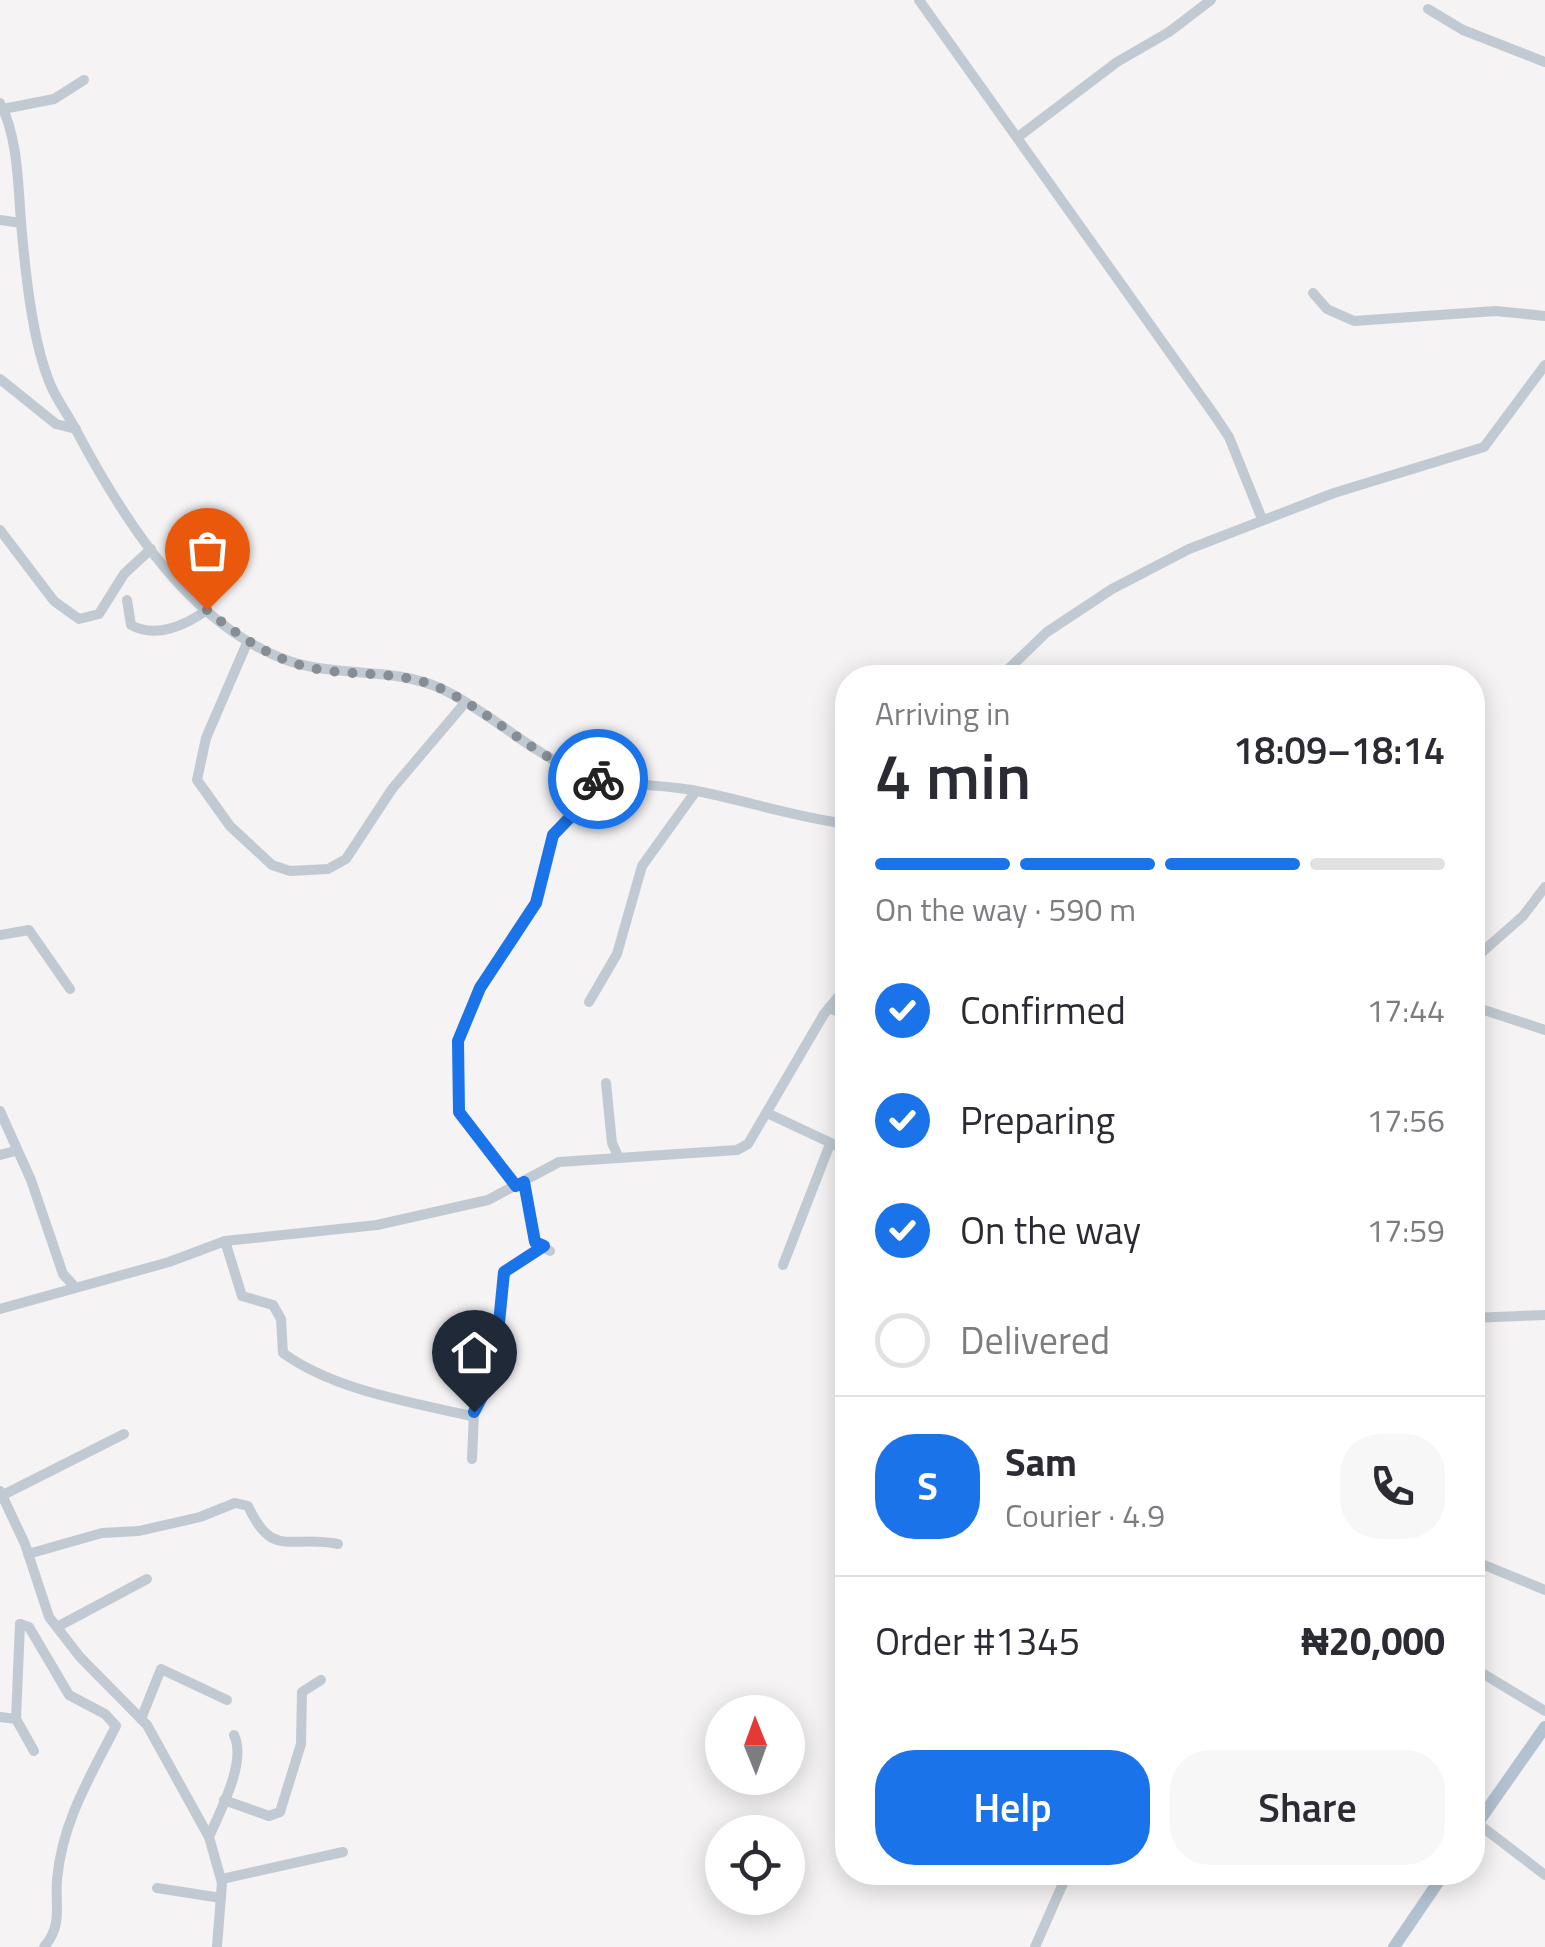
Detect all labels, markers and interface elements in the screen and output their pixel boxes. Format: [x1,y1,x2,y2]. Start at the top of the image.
pin [165,508,250,611]
icon: bag [180,523,235,578]
text: Arriving in [875,689,1011,737]
text: 18:09–18:14 [1233,721,1445,779]
text: 4 min [875,725,1031,824]
courier [548,729,648,829]
icon: bike [571,752,626,807]
text: On the way · 590 m [875,885,1136,933]
text: Confirmed [960,981,1126,1039]
icon: check [875,983,930,1038]
text: 17:44 [1366,986,1445,1034]
text: Preparing [960,1091,1115,1149]
icon: check [875,1093,930,1148]
text: 17:56 [1366,1096,1445,1144]
text: On the way [960,1201,1141,1259]
icon: check [875,1203,930,1258]
text: 17:59 [1366,1206,1445,1254]
pin [432,1310,517,1413]
text: Delivered [960,1311,1110,1369]
icon: home [447,1325,502,1380]
text: Sam [1005,1433,1077,1491]
button: phone [1340,1434,1445,1539]
text: S [917,1457,938,1515]
text: Courier · 4.9 [1005,1491,1165,1539]
text: Order #1345 [875,1612,1080,1670]
text: ₦20,000 [1301,1612,1445,1670]
north arrow [705,1695,805,1795]
map controls [705,1695,805,1915]
button: Help [875,1750,1150,1865]
button: Share [1170,1750,1445,1865]
button: locate [705,1815,805,1915]

